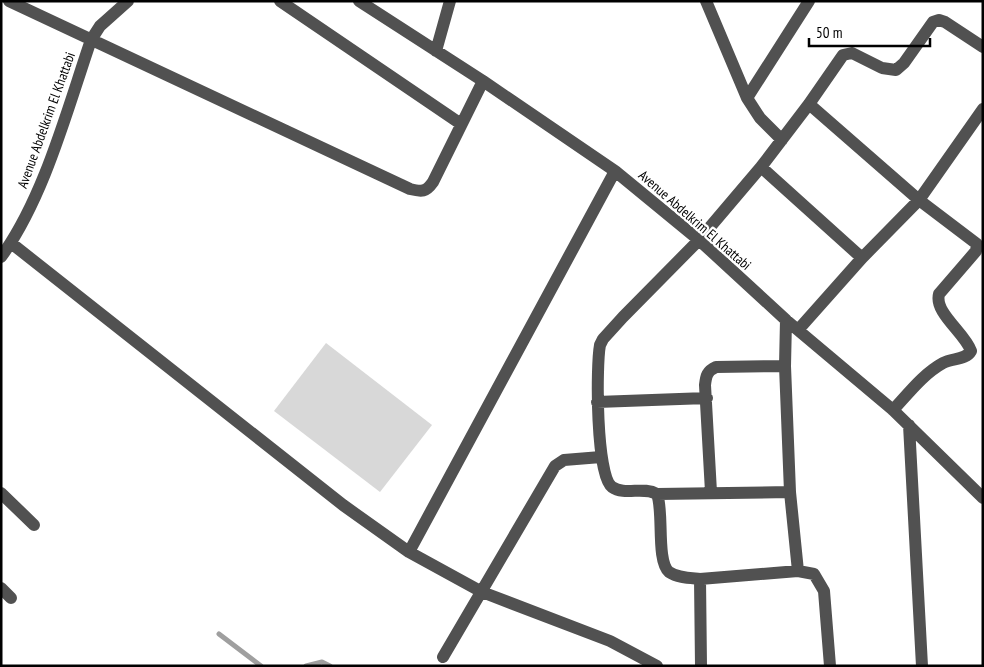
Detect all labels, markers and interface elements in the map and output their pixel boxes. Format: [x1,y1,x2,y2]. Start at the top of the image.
scale bar [809,15,930,47]
text: 50 m [816,23,842,42]
street label: Avenue Abdelkrim El Khattabi [13,49,79,191]
street label: Avenue Abdelkrim El Khattabi [635,166,755,274]

